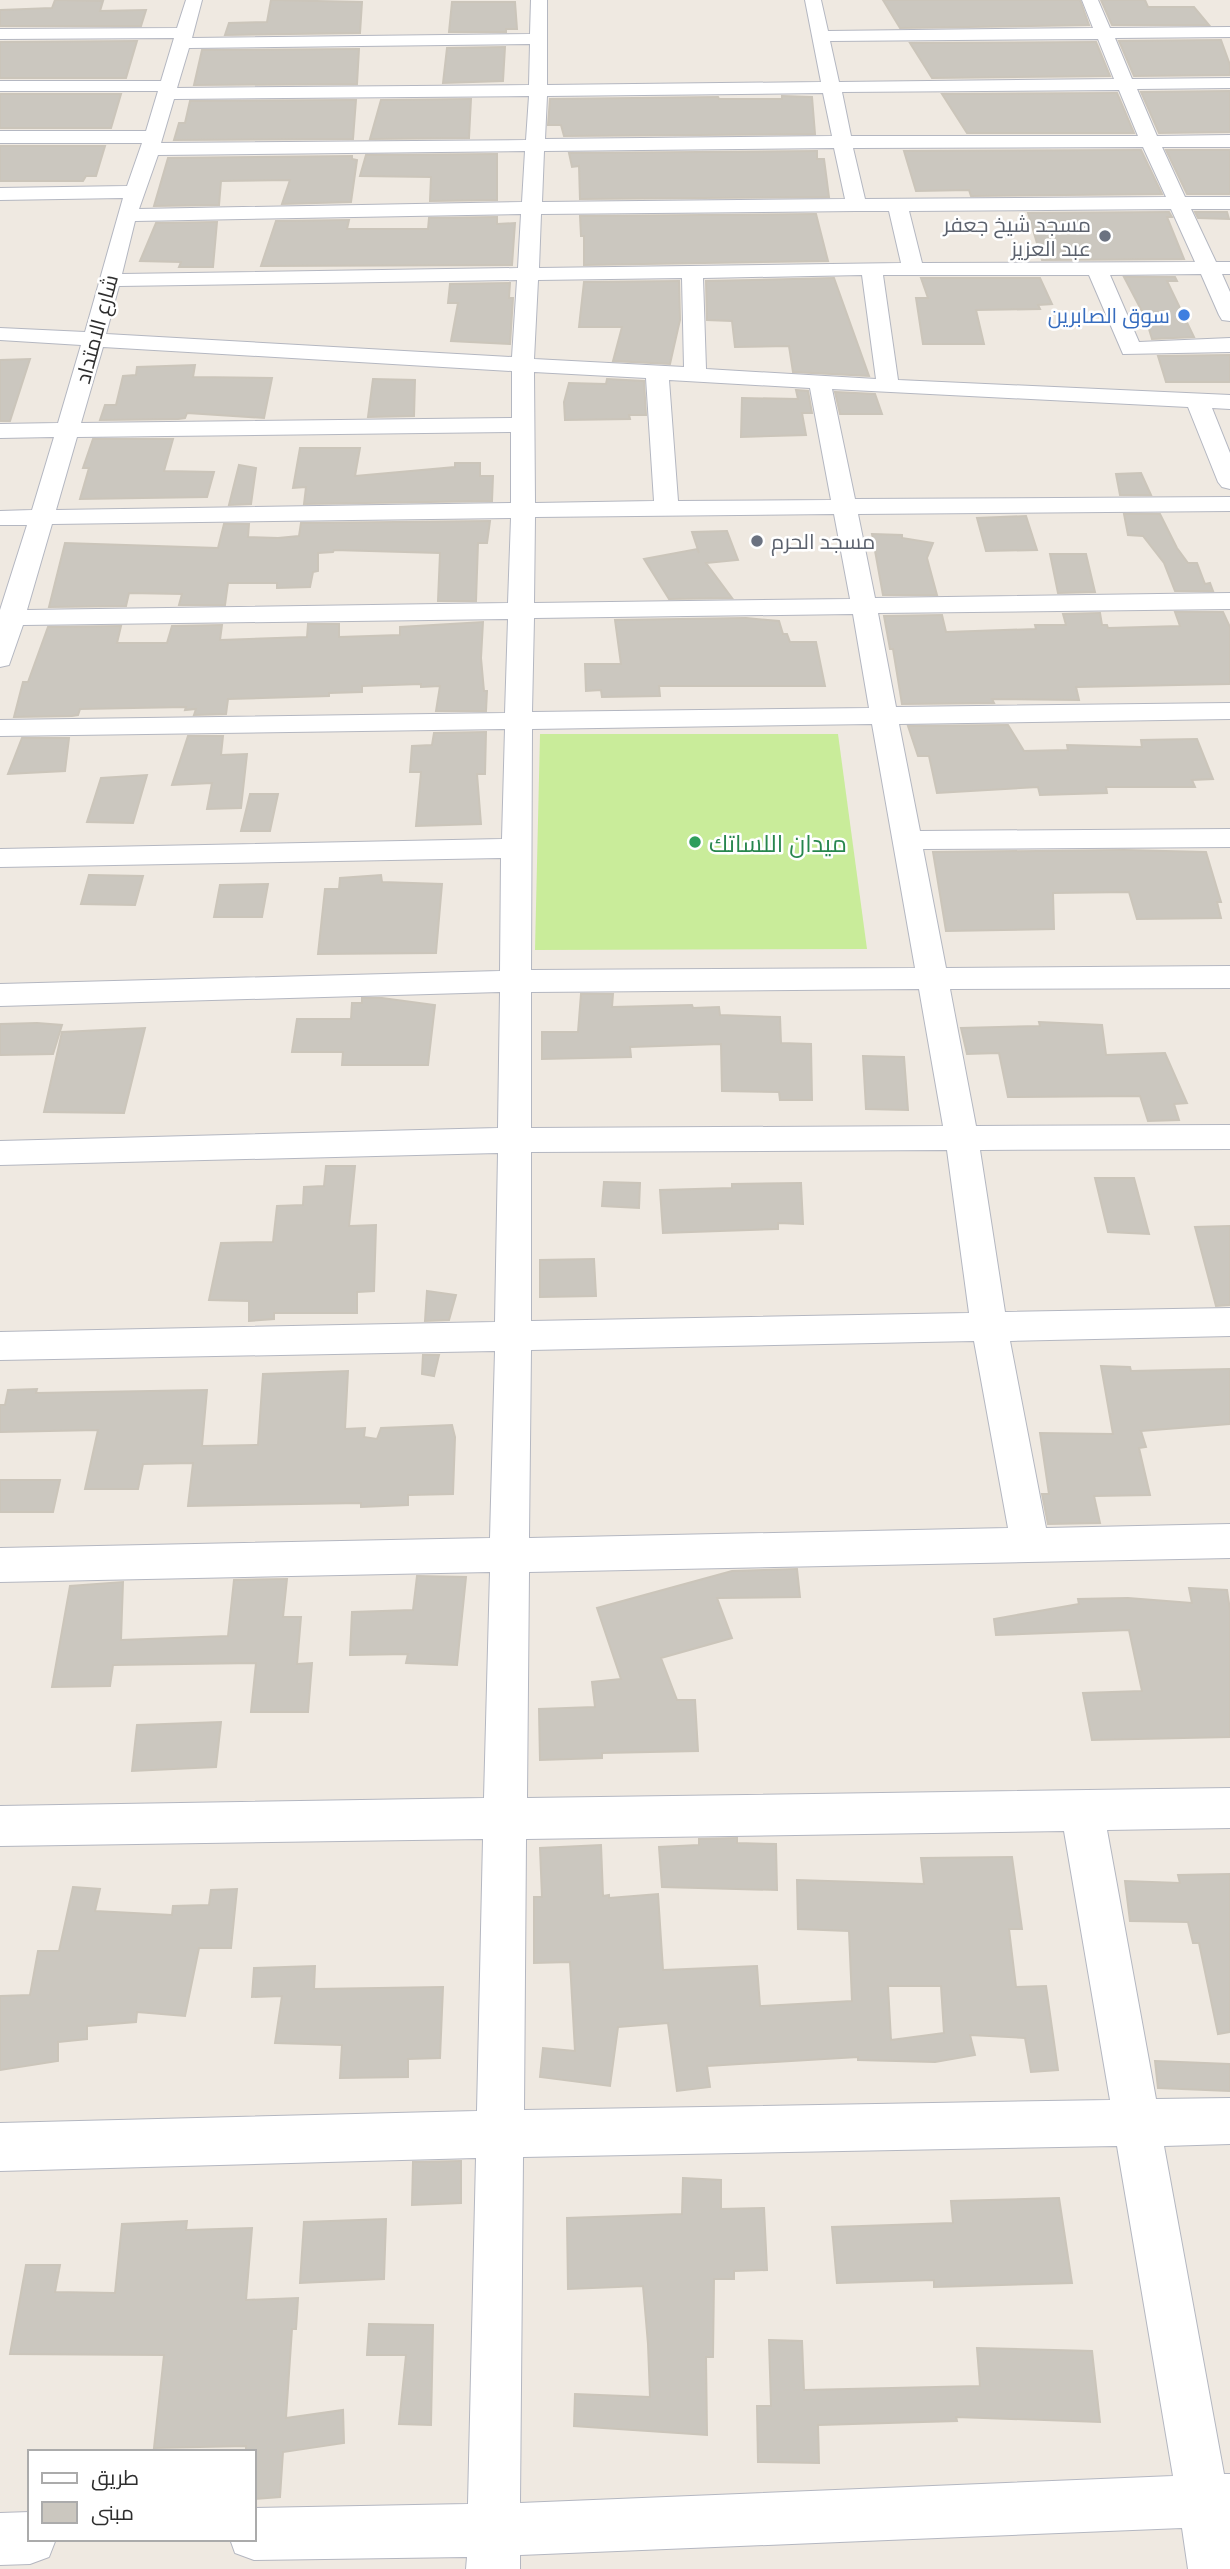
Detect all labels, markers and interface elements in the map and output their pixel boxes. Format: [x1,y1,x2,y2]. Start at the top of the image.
place label: مسجد شيخ جعفر عبد العزيز [943,211,1091,261]
marker: مسجد شيخ جعفر عبد العزيز [1097,228,1113,244]
street label: شارع الامتداد [69,272,125,387]
place label: سوق الصابرين [1048,302,1170,329]
marker: سوق الصابرين [1176,307,1192,323]
place label: مسجد الحرم [771,528,875,556]
marker: مسجد الحرم [749,533,765,549]
place label: ميدان اللساتك [709,828,847,858]
marker: ميدان اللساتك [687,834,703,850]
legend [28,2450,256,2541]
text: طريق [91,2464,139,2491]
text: مبنى [91,2499,134,2526]

